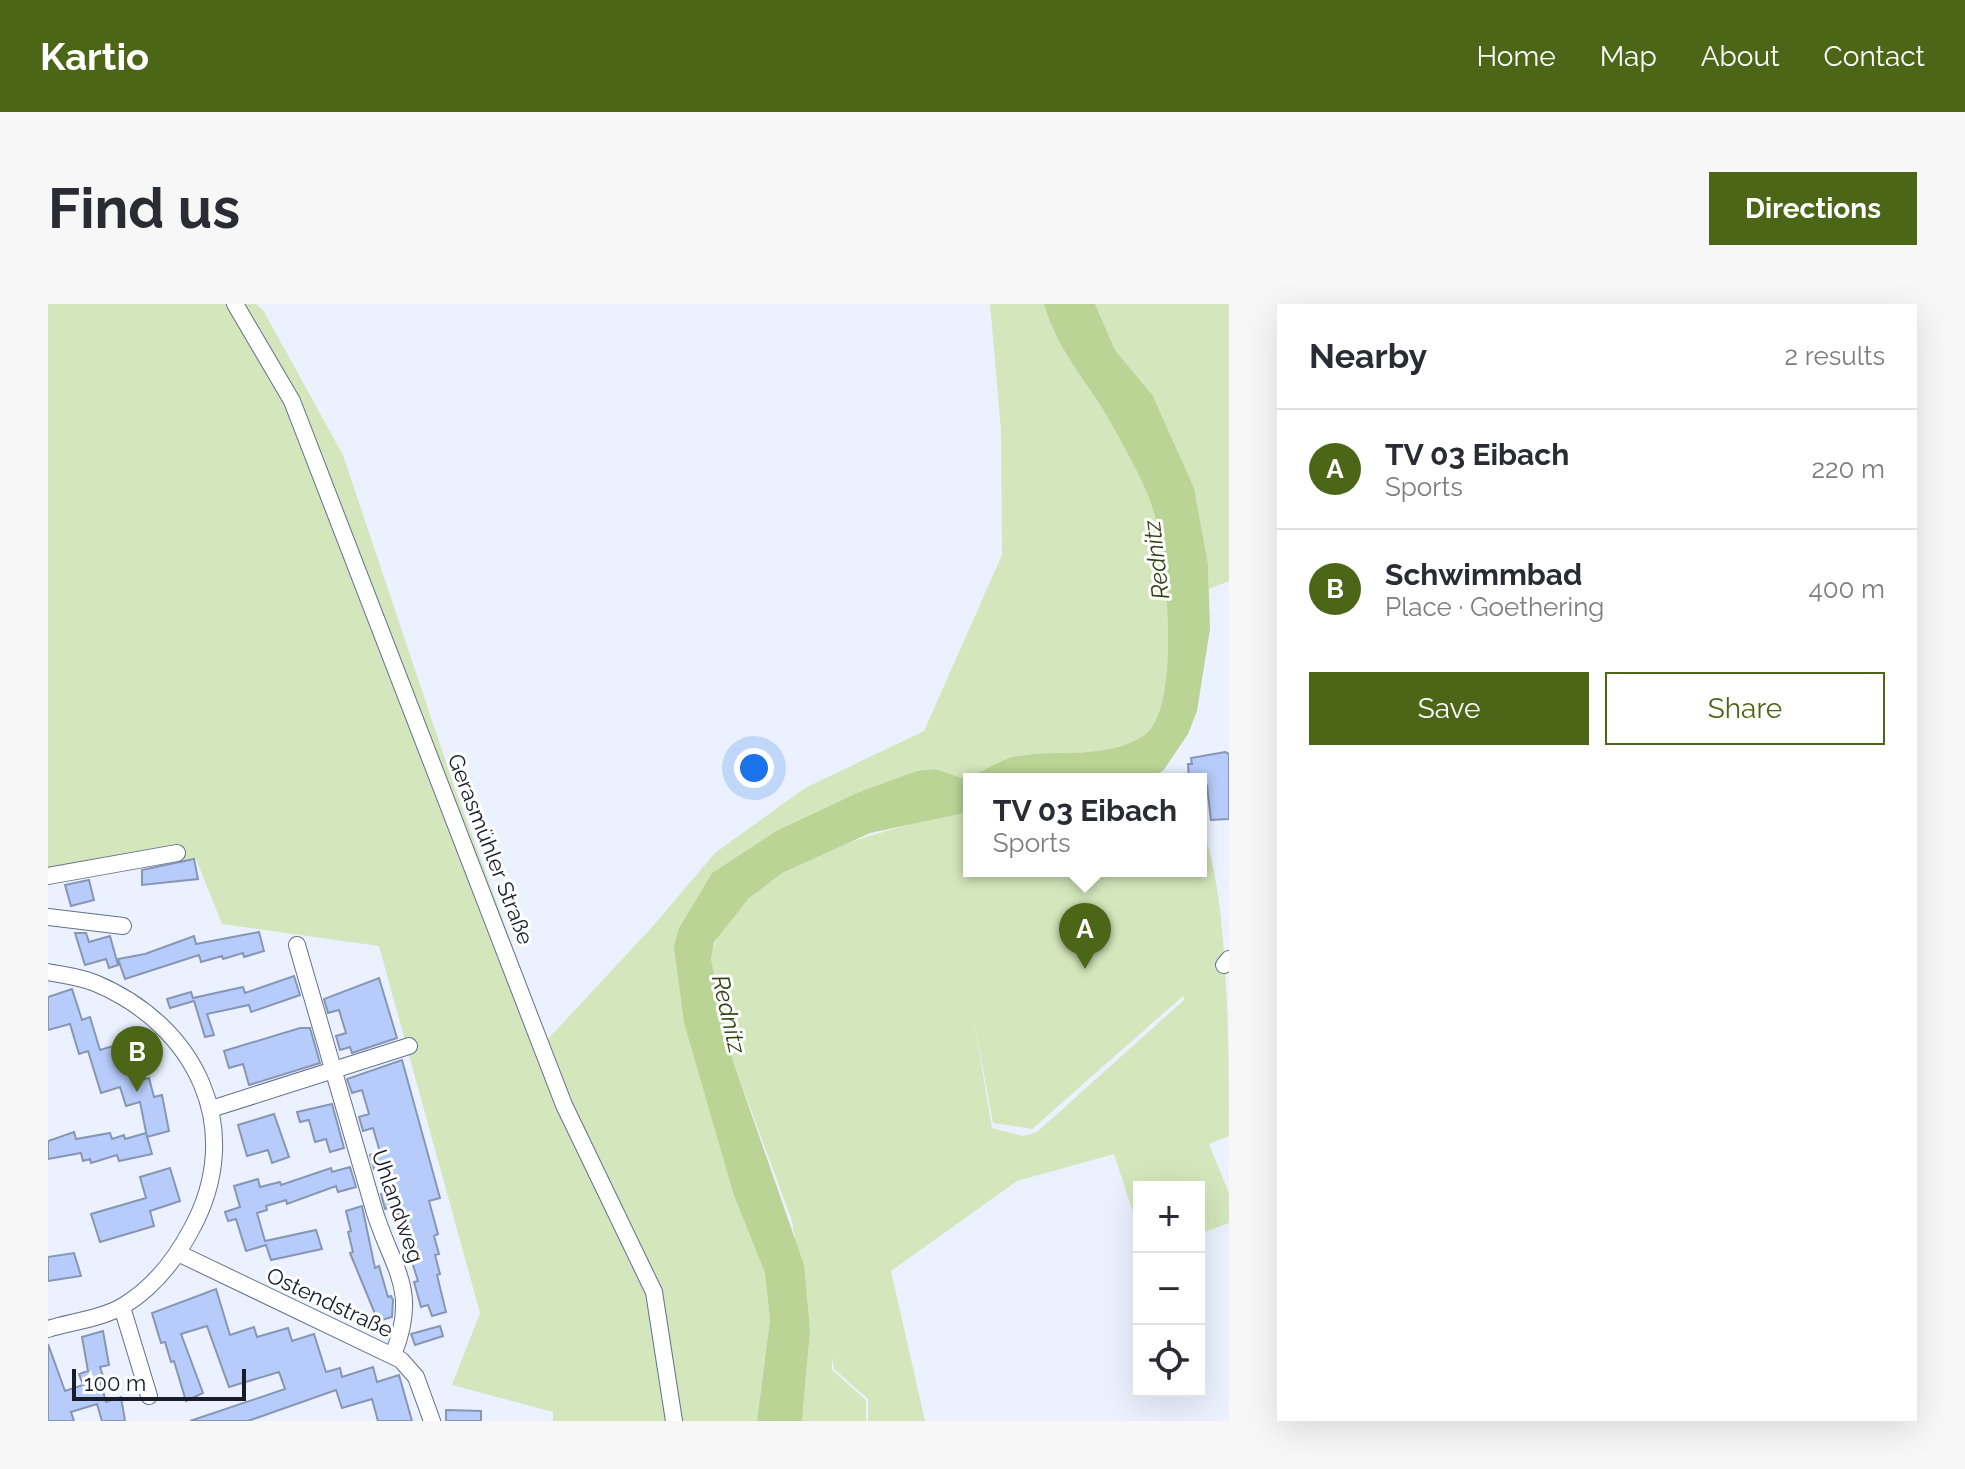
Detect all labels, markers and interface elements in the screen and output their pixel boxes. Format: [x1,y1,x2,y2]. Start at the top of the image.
text: Kartio [40,34,149,79]
text: Home [1476,40,1556,73]
text: Map [1600,40,1657,73]
text: About [1701,40,1780,73]
text: Contact [1824,40,1925,73]
button: Directions [1709,172,1917,245]
text: Find us [48,175,240,241]
text: Nearby [1309,336,1427,376]
text: 2 results [1785,341,1885,371]
text: TV 03 Eibach [1385,437,1569,472]
text: A [1326,454,1344,484]
text: 220 m [1811,454,1885,484]
text: Sports [1385,472,1463,502]
water label: Rednitz [1137,518,1175,601]
text: Schwimmbad [1385,557,1582,592]
text: B [1326,574,1344,604]
text: 400 m [1808,574,1885,604]
text: Place · Goethering [1385,592,1604,622]
button: Save [1309,672,1589,745]
button: Share [1605,672,1885,745]
your location [734,748,774,788]
street label: Gerasmühler Straße [443,750,539,948]
popup [963,773,1207,877]
text: TV 03 Eibach [993,793,1177,828]
text: Sports [993,828,1071,858]
pin: A [1059,903,1111,969]
water label: Rednitz [706,972,752,1057]
pin: B [111,1026,163,1092]
street label: Uhlandweg [367,1146,429,1266]
map controls [1133,1181,1205,1397]
button: + [1133,1181,1205,1253]
button: − [1133,1253,1205,1325]
street label: Ostendstraße [263,1261,397,1343]
button: locate [1133,1325,1205,1397]
scale bar [72,1365,246,1401]
text: 100 m [84,1370,146,1396]

